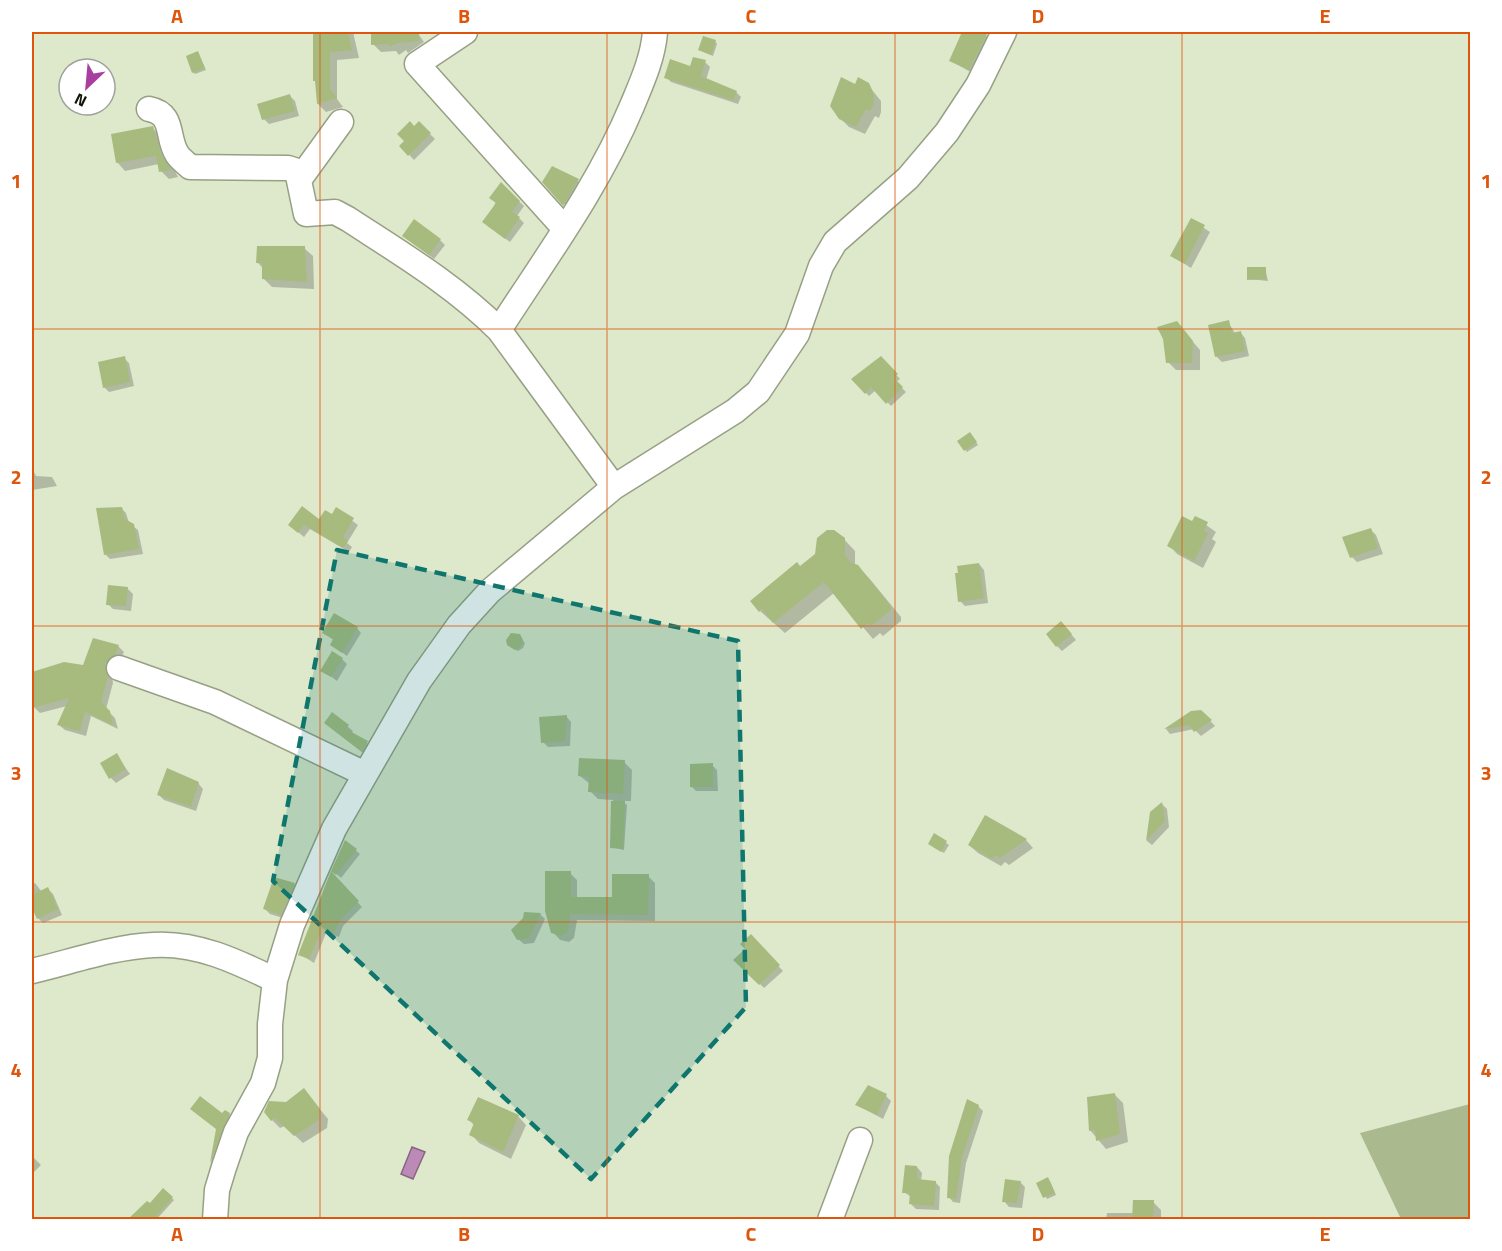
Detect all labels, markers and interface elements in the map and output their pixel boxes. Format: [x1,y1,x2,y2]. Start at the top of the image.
text: A [171,0,183,31]
text: B [458,0,470,31]
text: C [746,0,757,31]
text: D [1032,0,1044,31]
text: E [1319,0,1331,31]
north arrow [57,57,117,117]
text: N [70,87,91,114]
text: 1 [10,165,22,196]
text: 1 [1480,165,1492,196]
text: 2 [10,461,22,492]
text: 2 [1480,461,1492,492]
text: 3 [10,757,22,788]
text: 3 [1480,757,1492,788]
text: 4 [10,1054,22,1085]
text: 4 [1480,1054,1492,1085]
text: A [171,1218,183,1249]
text: B [458,1218,470,1249]
text: C [746,1218,757,1249]
text: D [1032,1218,1044,1249]
text: E [1319,1218,1331,1249]

